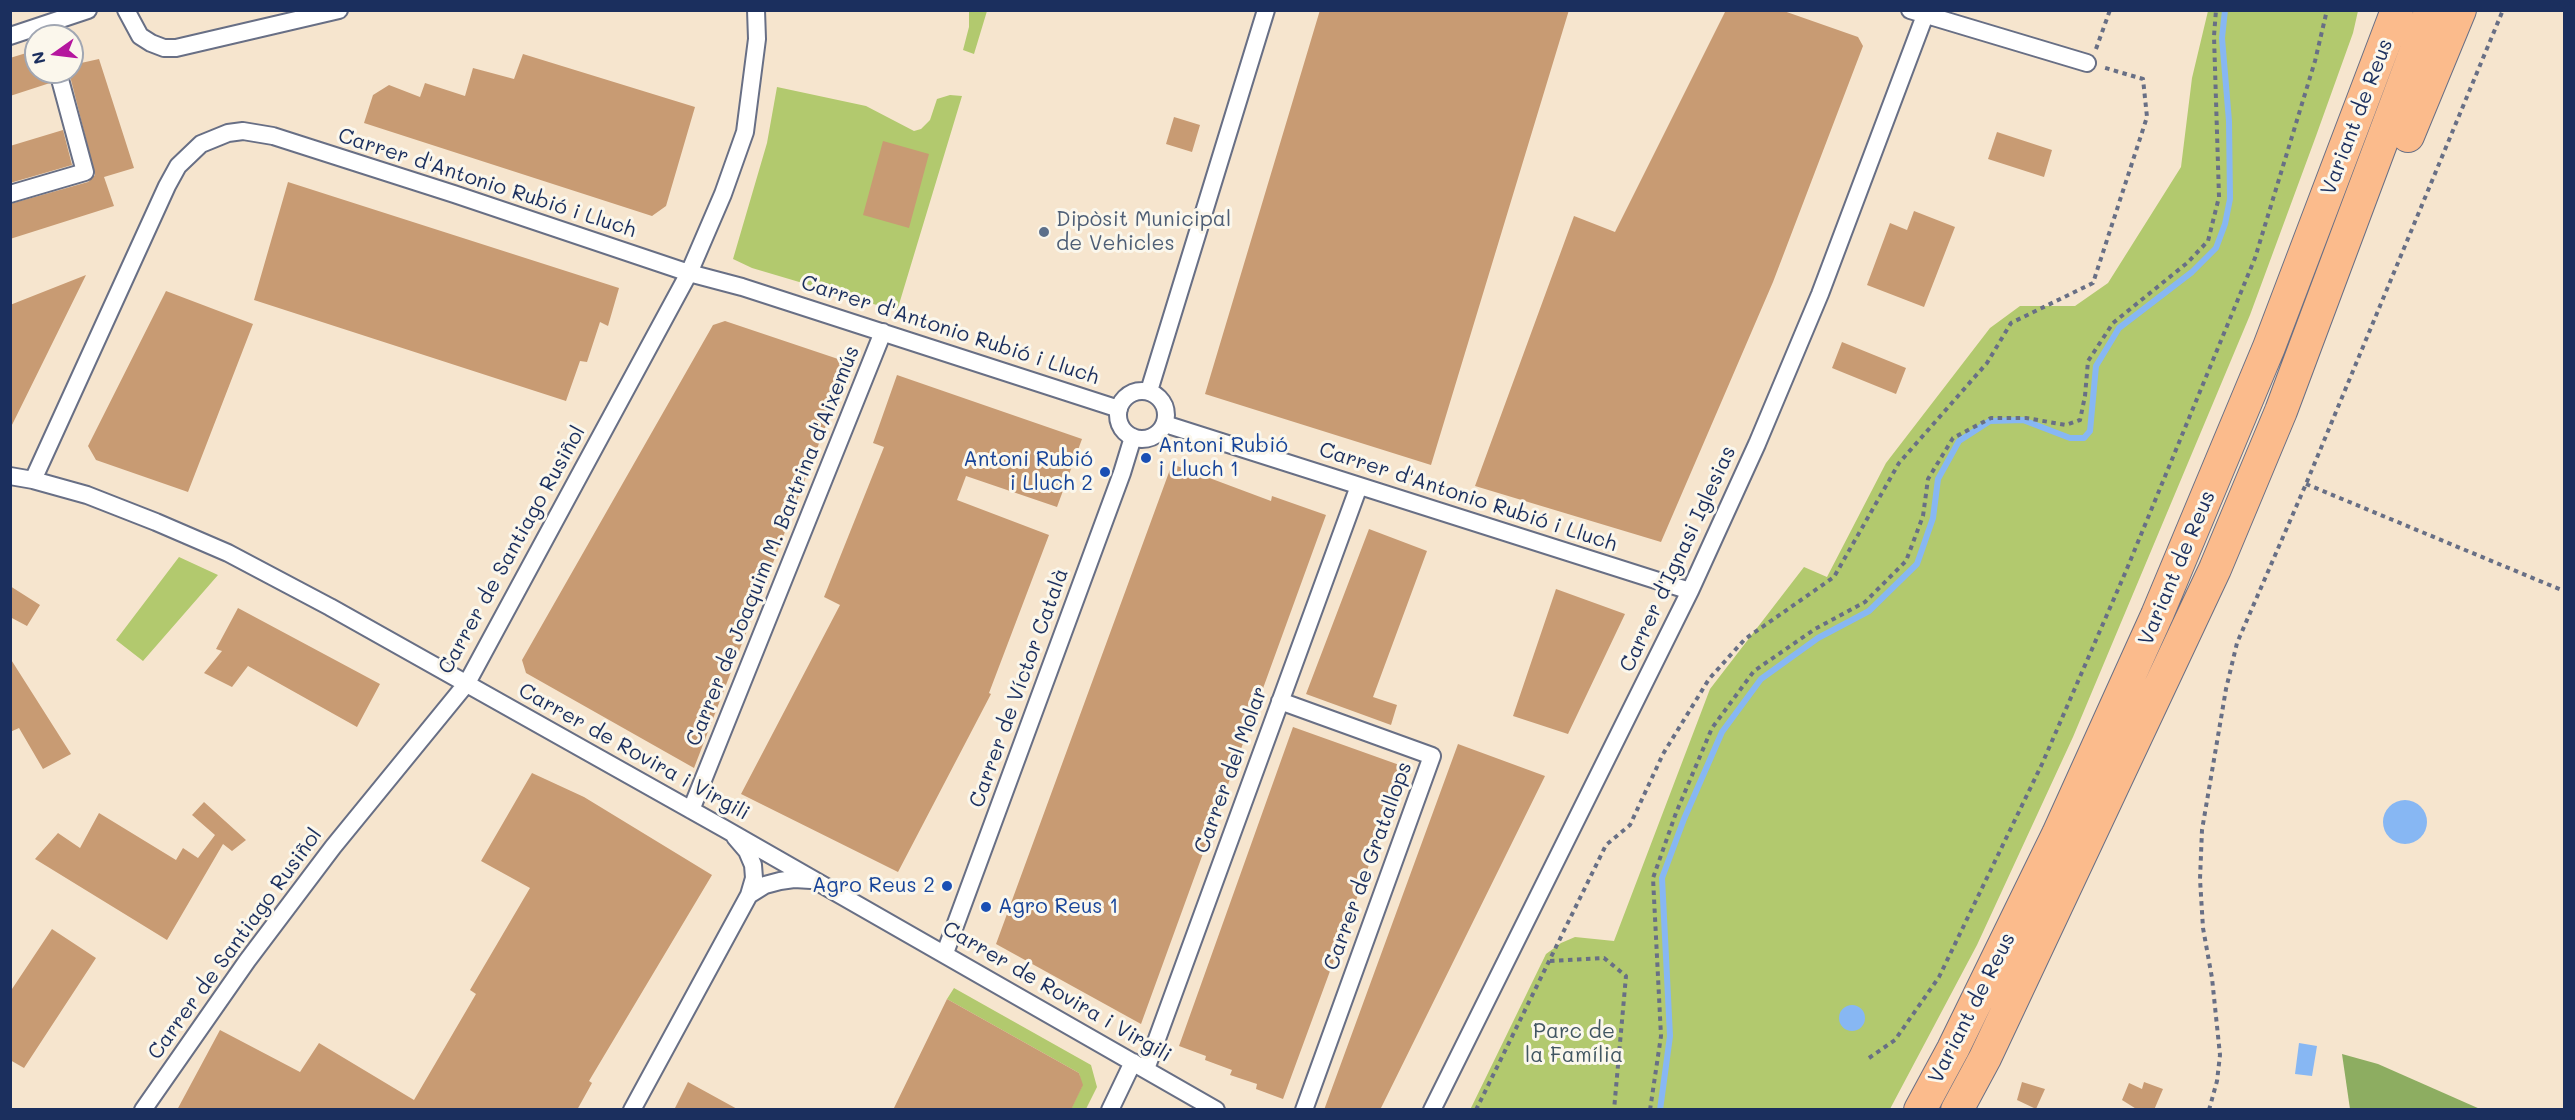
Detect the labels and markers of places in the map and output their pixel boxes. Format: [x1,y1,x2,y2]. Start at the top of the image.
place label: Dipòsit Municipal de Vehicles [1056,207,1231,257]
marker: Dipòsit Municipal de Vehicles [1037,225,1051,239]
place label: Antoni Rubió i Lluch 1 [1158,433,1288,483]
place label: Antoni Rubió i Lluch 2 [963,447,1093,497]
marker: Antoni Rubió i Lluch 1 [1139,451,1153,465]
marker: Antoni Rubió i Lluch 2 [1098,465,1112,479]
place label: Agro Reus 2 [812,873,935,899]
marker: Agro Reus 2 [940,879,954,893]
place label: Agro Reus 1 [998,894,1119,920]
marker: Agro Reus 1 [979,900,993,914]

